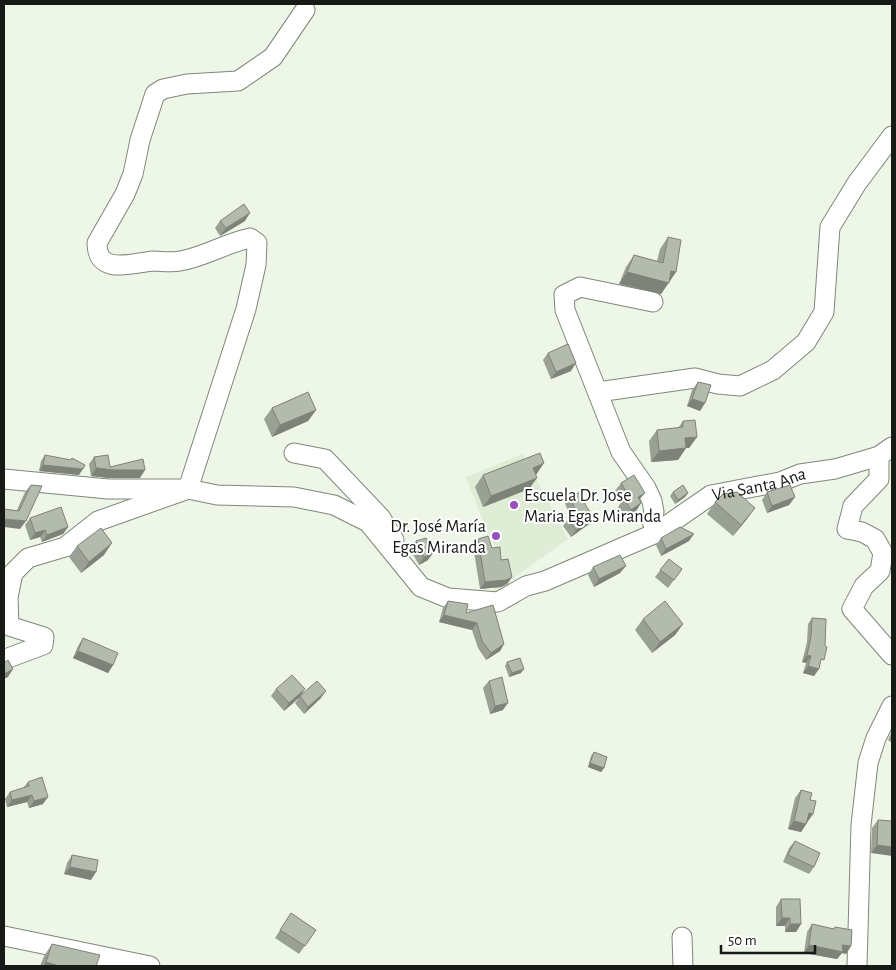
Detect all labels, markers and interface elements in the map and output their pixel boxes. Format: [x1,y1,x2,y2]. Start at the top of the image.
street label: Via Santa Ana [711,465,807,505]
place label: Escuela Dr. Jose Maria Egas Miranda [524,487,661,526]
marker: Escuela Dr. Jose Maria Egas Miranda [508,499,520,511]
place label: Dr. José María Egas Miranda [390,518,486,557]
marker: Dr. José María Egas Miranda [490,530,502,542]
scale bar [721,922,815,954]
text: 50 m [728,933,757,948]

